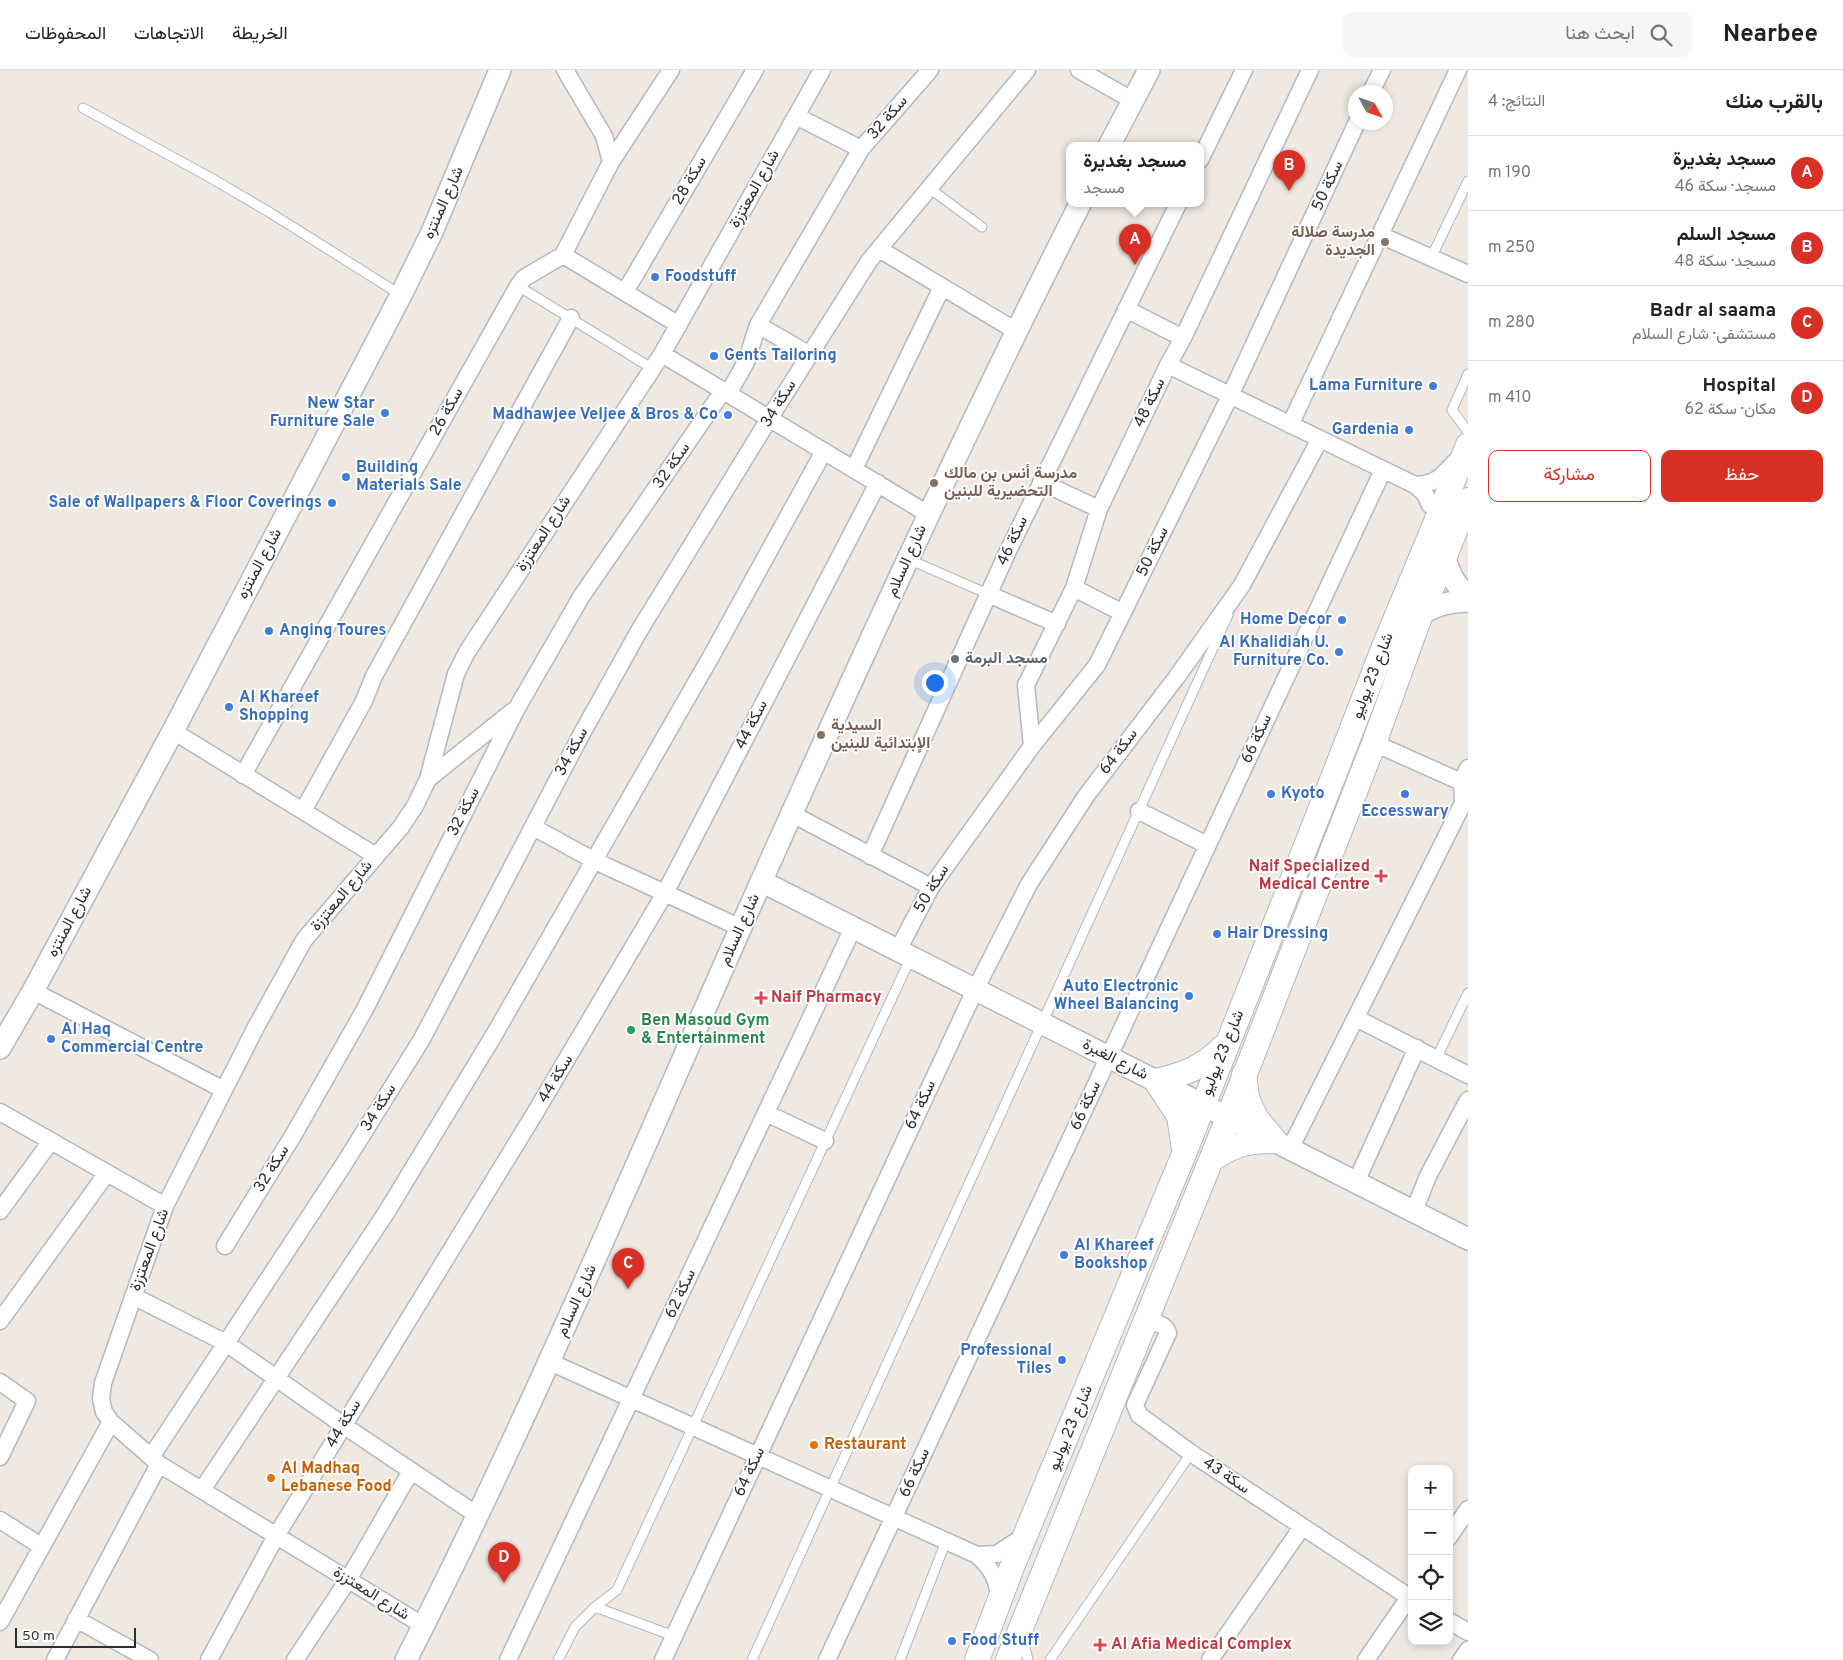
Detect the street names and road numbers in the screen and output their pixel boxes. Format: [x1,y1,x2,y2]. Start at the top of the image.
street label: سكة 32 [863,92,913,144]
street label: شارع المعتززة [725,146,785,232]
street label: سكة 28 [668,153,712,209]
street label: سكة 50 [1308,158,1348,214]
street label: شارع المنتزه [419,164,469,242]
street label: سكة 48 [1129,375,1171,431]
street label: سكة 34 [757,376,801,432]
street label: سكة 26 [426,384,468,440]
street label: سكة 32 [649,439,695,493]
street label: شارع المعتززة [512,492,576,576]
street label: سكة 46 [993,513,1033,569]
street label: شارع السلام [882,522,932,600]
street label: سكة 50 [1132,524,1174,580]
street label: شارع المنتزه [233,525,287,603]
street label: شارع 23 يوليو [1347,630,1399,722]
street label: سكة 44 [731,697,773,753]
street label: سكة 66 [1237,711,1277,767]
street label: سكة 34 [551,724,593,780]
street label: سكة 64 [1095,725,1143,779]
street label: سكة 32 [443,784,485,840]
street label: شارع المعتززة [307,857,377,935]
street label: سكة 50 [910,861,954,917]
street label: شارع المنتزه [43,883,97,961]
street label: شارع السلام [715,891,765,969]
street label: شارع 23 يوليو [1197,1007,1249,1099]
street label: شارع الغبرة [1079,1035,1151,1085]
street label: سكة 44 [534,1051,578,1107]
street label: سكة 64 [901,1077,941,1133]
street label: سكة 66 [1066,1078,1106,1134]
street label: سكة 34 [357,1080,401,1136]
street label: سكة 32 [250,1142,294,1196]
street label: شارع المعتززة [126,1206,174,1294]
street label: شارع السلام [552,1262,602,1340]
street label: سكة 62 [661,1266,701,1322]
street label: شارع 23 يوليو [1044,1382,1098,1474]
street label: سكة 44 [322,1396,366,1452]
street label: سكة 64 [730,1444,770,1500]
street label: سكة 66 [895,1445,935,1501]
street label: سكة 43 [1199,1453,1253,1499]
street label: شارع المعتززة [329,1563,413,1625]

